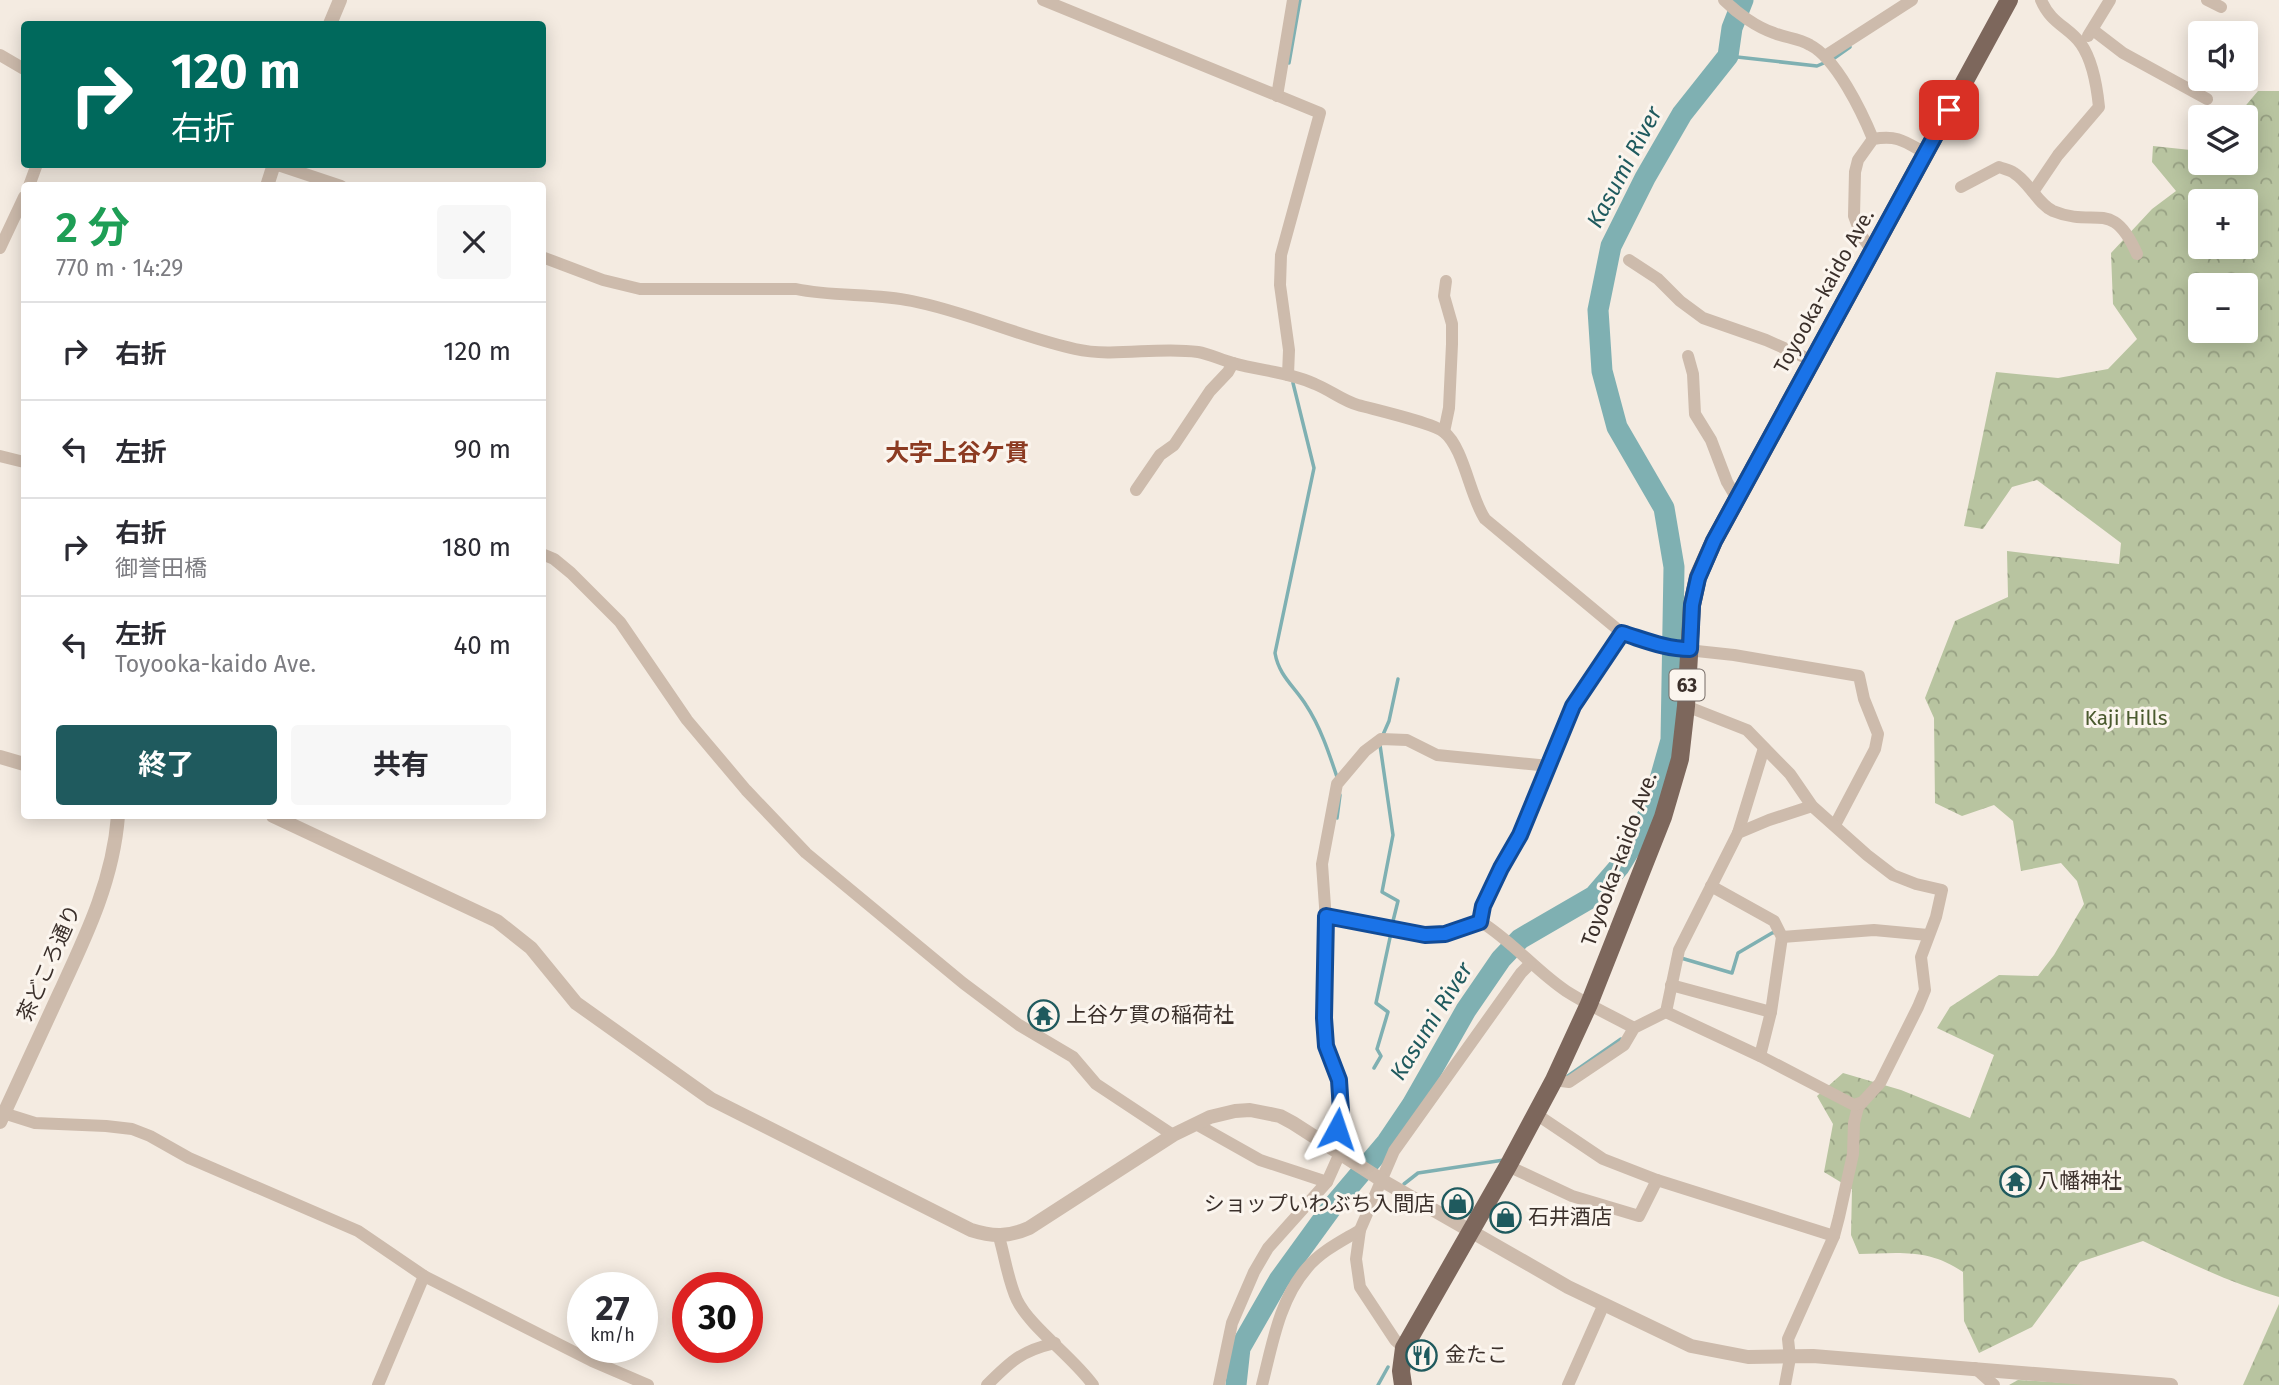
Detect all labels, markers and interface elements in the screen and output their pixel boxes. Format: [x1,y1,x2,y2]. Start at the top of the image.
map controls [2188,21,2258,343]
button: sound [2188,21,2258,91]
text: 120 m [171,42,301,101]
icon: right [56,49,147,140]
pin [1919,80,1979,140]
icon: arrive [1930,91,1968,129]
water label: Kasumi River [1580,100,1668,233]
button: layers [2188,105,2258,175]
text: 右折 [171,109,235,147]
button: + [2188,189,2258,259]
text: 2 分 [56,203,130,253]
street label: Toyooka-kaido Ave. [1768,204,1880,378]
button: close [437,205,511,279]
text: 770 m · 14:29 [56,254,183,282]
button: − [2188,273,2258,343]
icon: right [56,332,94,370]
text: 120 m [443,336,511,367]
text: 右折 [115,339,167,370]
icon: left [56,430,94,468]
text: 90 m [454,434,511,465]
text: 左折 [115,437,167,468]
district label: 大字上谷ケ貫 [885,439,1029,467]
text: 右折 [115,518,167,549]
icon: right [56,528,94,566]
text: 180 m [442,532,511,563]
text: 御誉田橋 [115,554,207,582]
text: 左折 [115,619,167,650]
icon: left [56,626,94,664]
text: 40 m [453,630,511,661]
text: Toyooka-kaido Ave. [115,650,316,678]
road number: 63 [1670,670,1704,700]
park label: Kaji Hills [2084,705,2168,731]
button: 終了 [56,725,277,805]
button: 共有 [291,725,511,805]
street label: Toyooka-kaido Ave. [1575,768,1663,950]
street label: 茶どころ通り [12,900,86,1026]
water label: Kasumi River [1384,956,1479,1085]
temple icon: 上谷ケ貫の稲荷社 [1026,998,1060,1032]
place label: 上谷ケ貫の稲荷社 [1066,1002,1234,1028]
position arrow [1300,1092,1374,1166]
temple icon: 八幡神社 [1998,1164,2032,1198]
place label: 八幡神社 [2038,1168,2122,1194]
shop icon: ショップいわぶち入間店 [1441,1187,1475,1221]
place label: ショップいわぶち入間店 [1204,1191,1435,1217]
shop icon: 石井酒店 [1488,1200,1522,1234]
place label: 石井酒店 [1528,1204,1612,1230]
speed limit sign: 30 [672,1272,763,1363]
text: 27 [595,1287,630,1329]
text: km/h [590,1324,635,1346]
restaurant icon: 金たこ [1405,1338,1439,1372]
place label: 金たこ [1445,1342,1508,1368]

